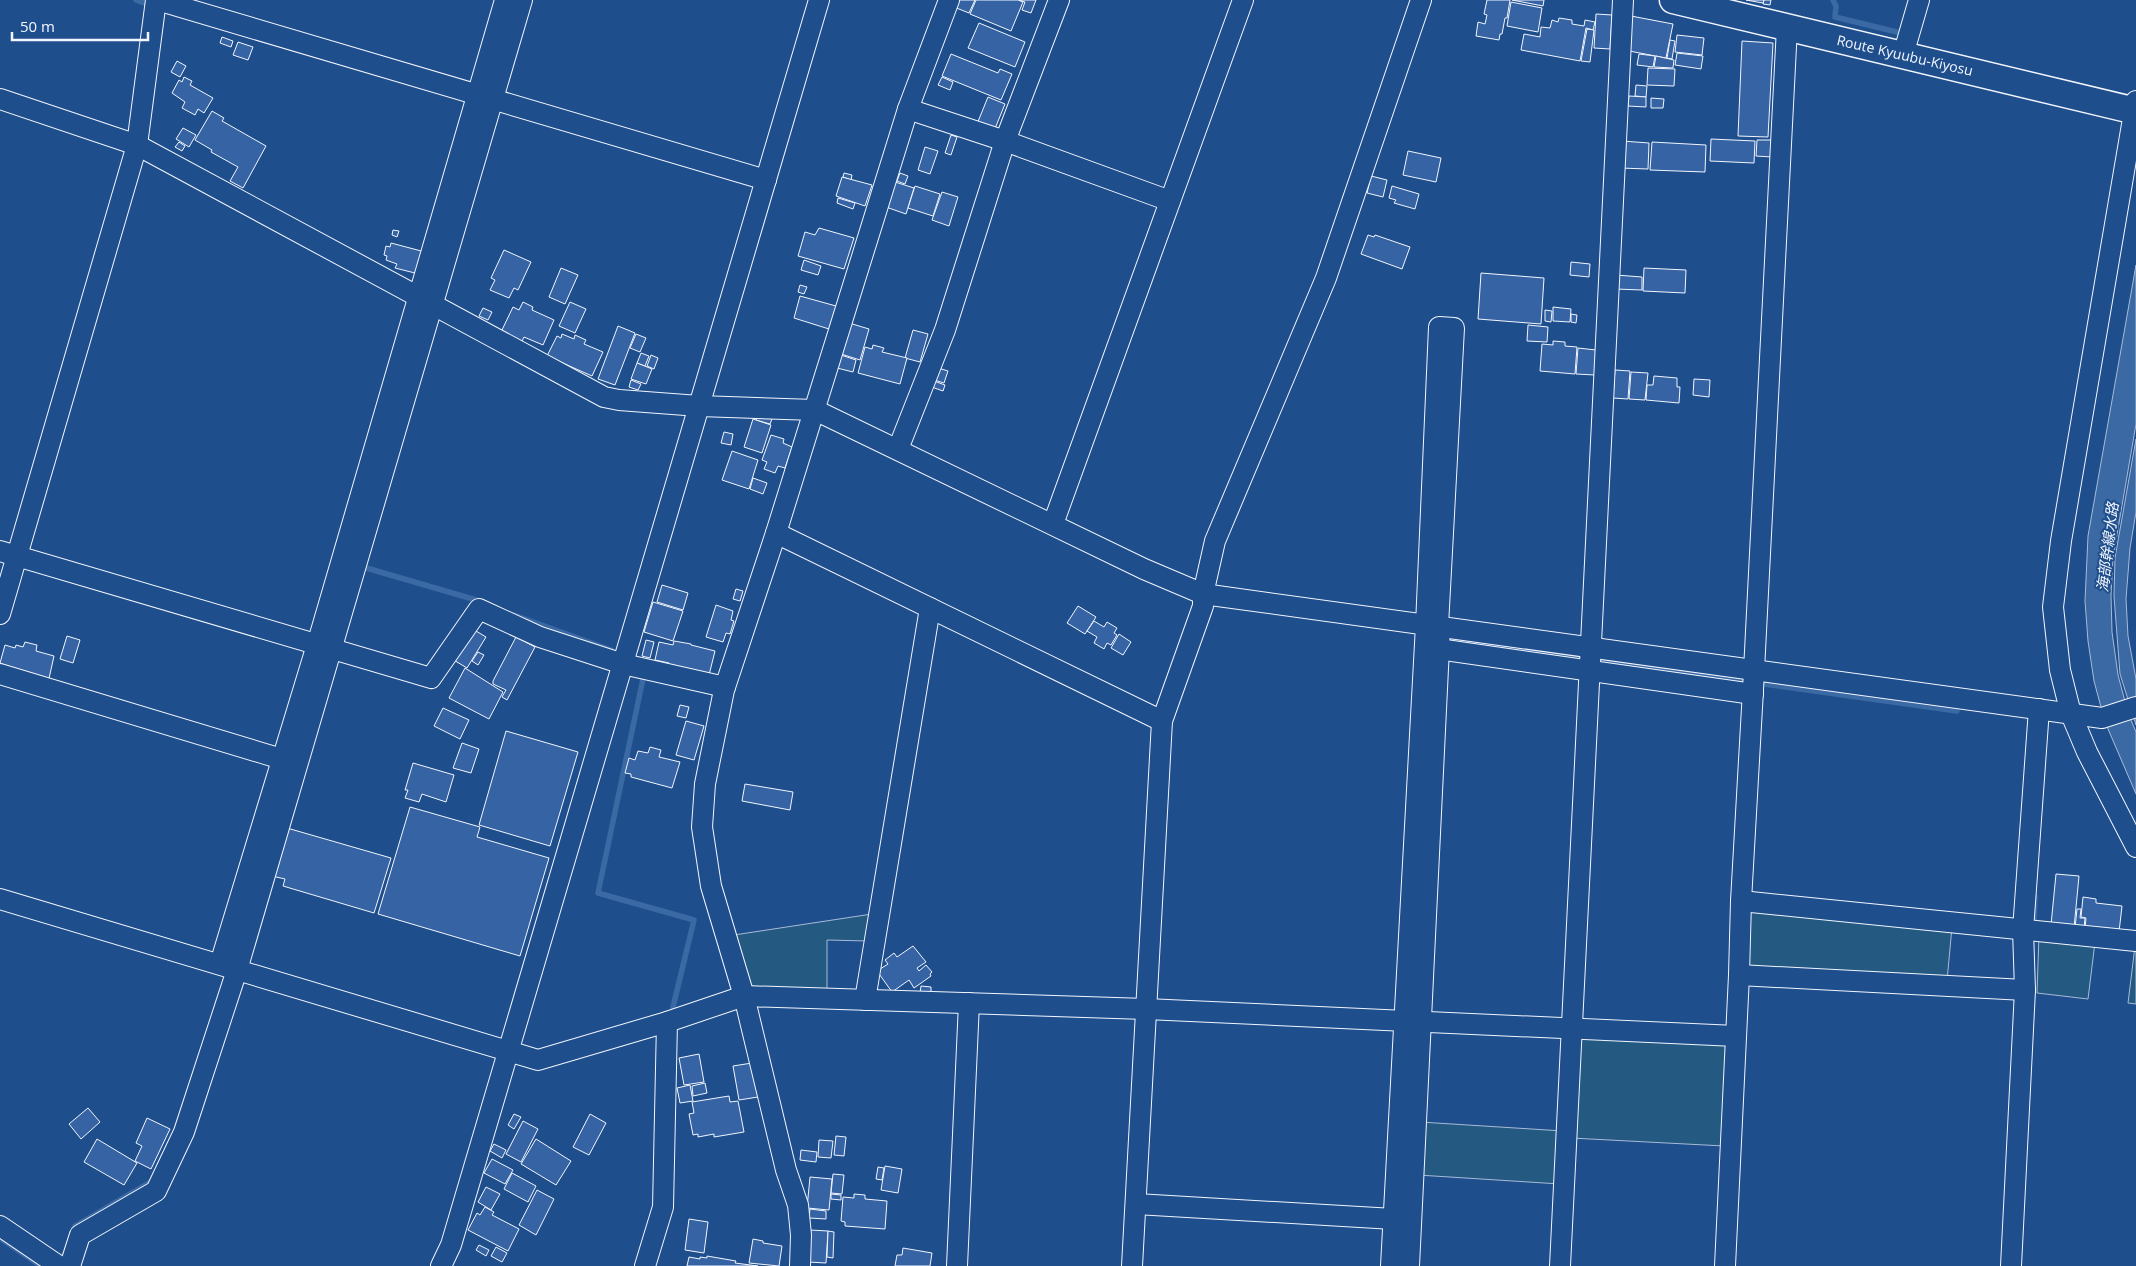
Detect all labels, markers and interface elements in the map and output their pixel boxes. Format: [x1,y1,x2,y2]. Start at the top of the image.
scale bar [12,10,149,42]
text: 50 m [20,16,55,36]
street label: Route Kyuubu-Kiyosu [1835,30,1975,80]
water label: 海部幹線水路 [2092,499,2123,593]

